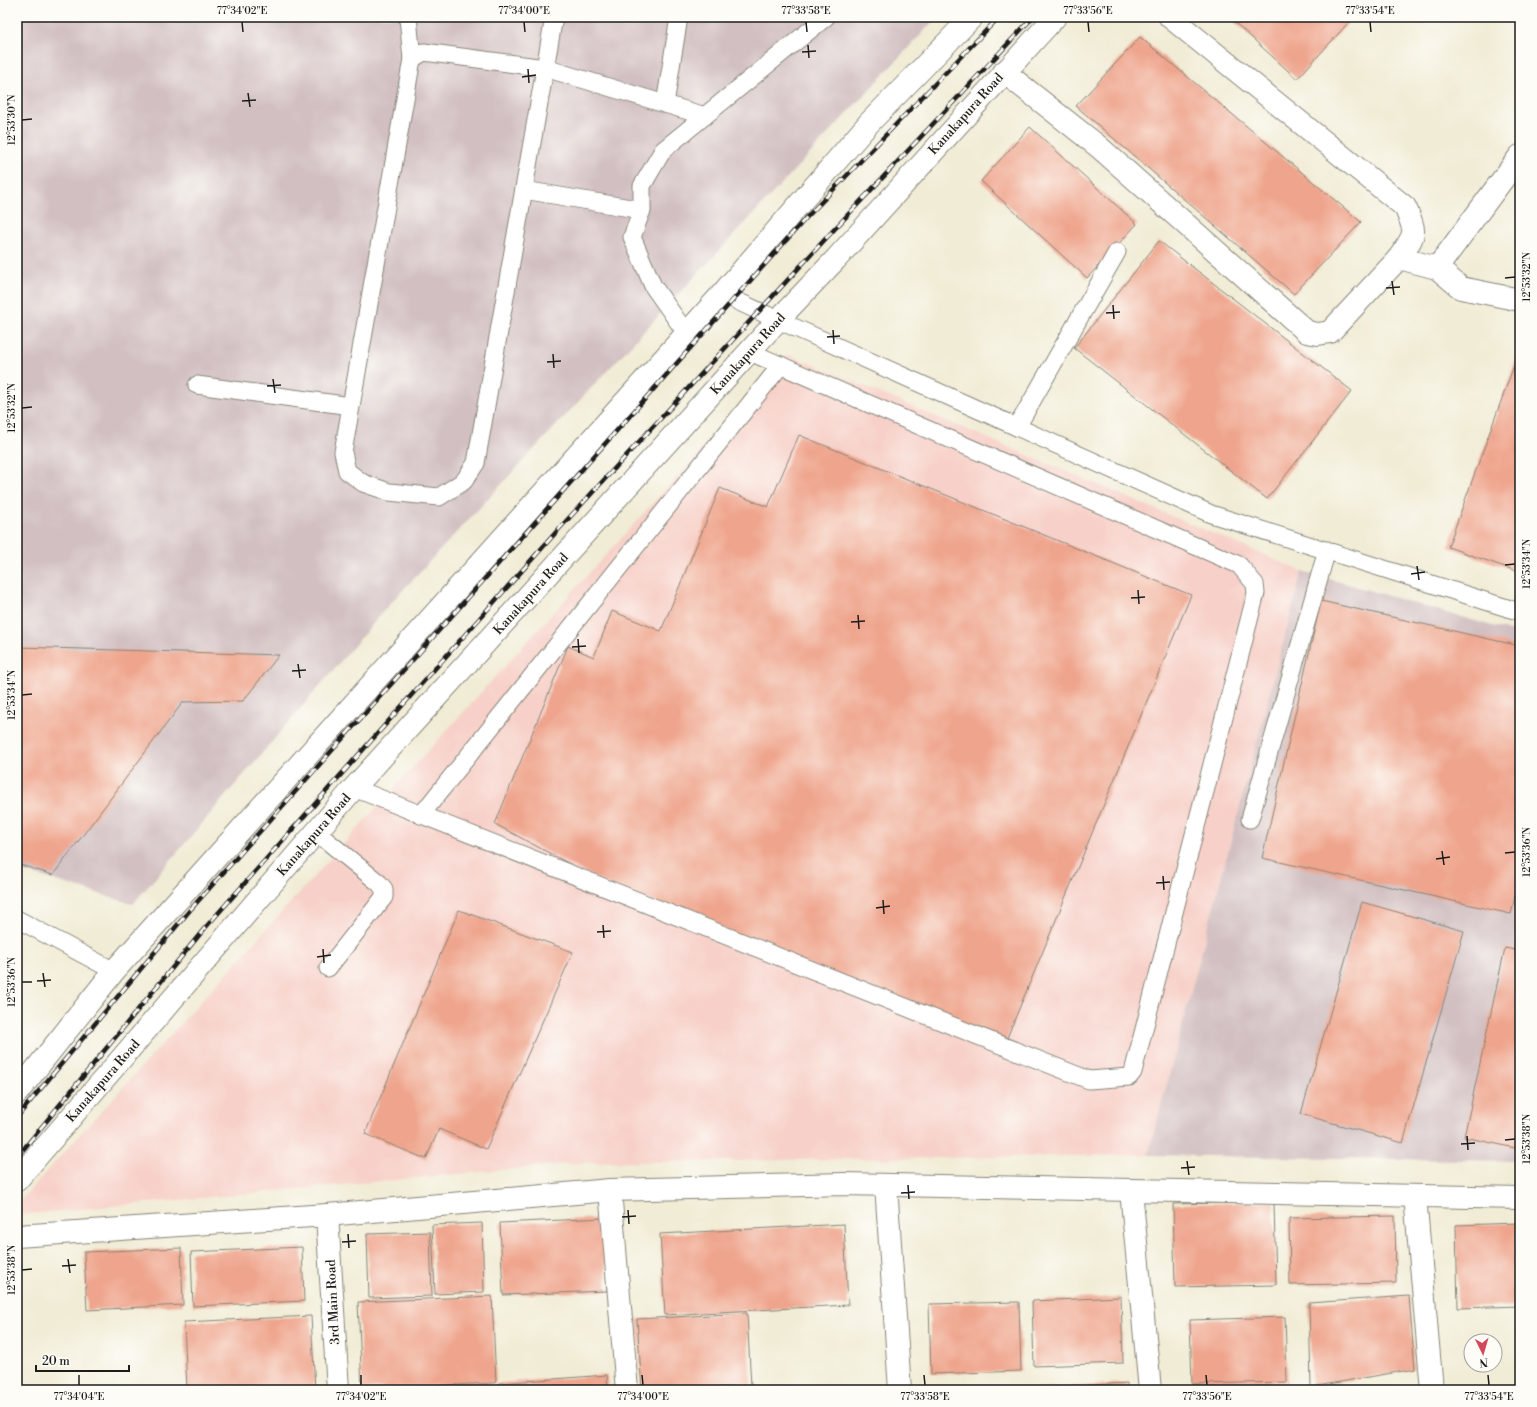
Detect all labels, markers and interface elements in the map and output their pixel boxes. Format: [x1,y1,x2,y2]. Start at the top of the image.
text: 77°34'02"E [217,5,267,17]
text: 77°34'00"E [498,5,550,17]
text: 77°33'58"E [781,5,831,17]
text: 77°33'56"E [1063,5,1113,17]
text: 77°33'54"E [1345,5,1395,17]
street label: Kanakapura Road [925,69,1007,158]
text: 12°53'30"N [6,94,18,145]
text: 12°53'32"N [1521,252,1533,302]
street label: Kanakapura Road [707,309,789,398]
text: 12°53'32"N [6,383,18,433]
text: 12°53'34"N [1521,538,1533,589]
street label: Kanakapura Road [490,549,572,638]
text: 12°53'34"N [6,669,18,720]
street label: Kanakapura Road [274,790,355,880]
text: 12°53'36"N [1521,826,1533,877]
text: 12°53'36"N [6,956,18,1007]
street label: Kanakapura Road [63,1036,144,1126]
text: 12°53'38"N [1521,1113,1533,1164]
text: 12°53'38"N [6,1244,18,1295]
street label: 3rd Main Road [323,1258,343,1345]
north arrow [1463,1333,1503,1373]
scale bar [36,1347,129,1373]
text: 20 m [42,1354,70,1369]
text: N [1479,1355,1489,1369]
text: 77°34'04"E [53,1391,105,1403]
text: 77°34'02"E [336,1391,386,1403]
text: 77°34'00"E [617,1391,669,1403]
text: 77°33'58"E [900,1391,950,1403]
text: 77°33'56"E [1182,1391,1232,1403]
text: 77°33'54"E [1464,1391,1514,1403]

